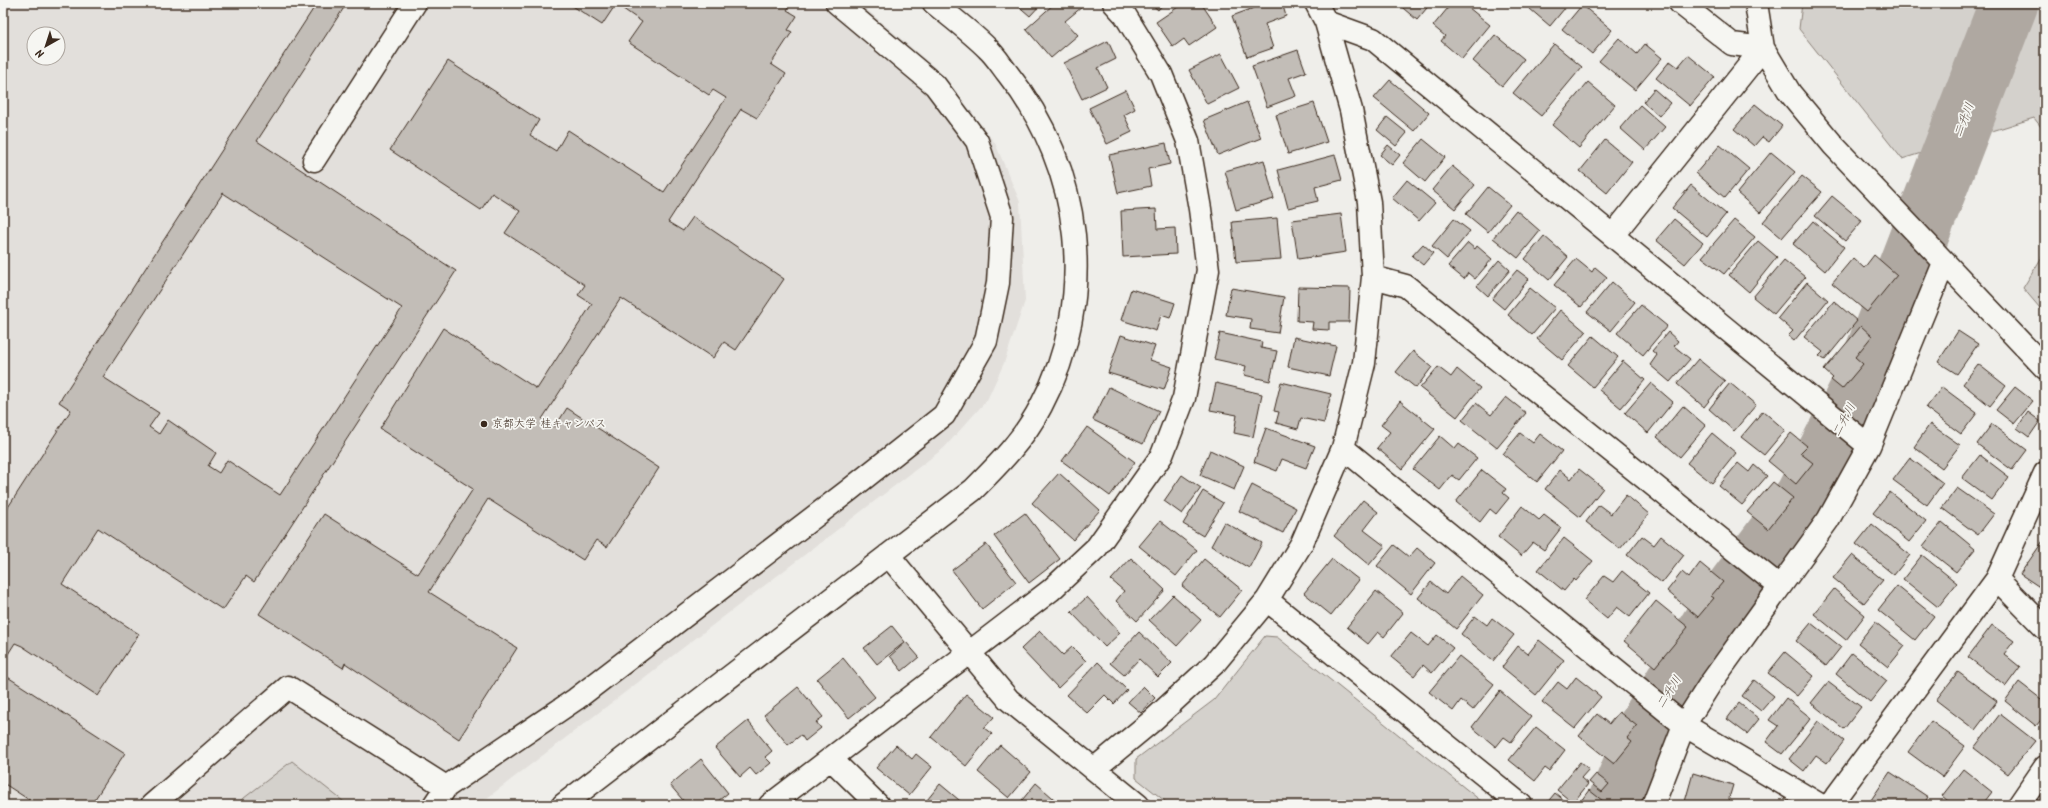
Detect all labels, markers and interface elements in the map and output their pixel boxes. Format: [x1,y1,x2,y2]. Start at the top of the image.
north arrow [26,26,66,66]
text: N [32,44,49,62]
water label: 二升川 [1949,100,1979,140]
water label: 二升川 [1827,400,1861,440]
place label: 京都大学 桂キャンパス [492,415,606,433]
marker: 京都大学 桂キャンパス [479,419,489,429]
water label: 二升川 [1651,672,1687,712]

